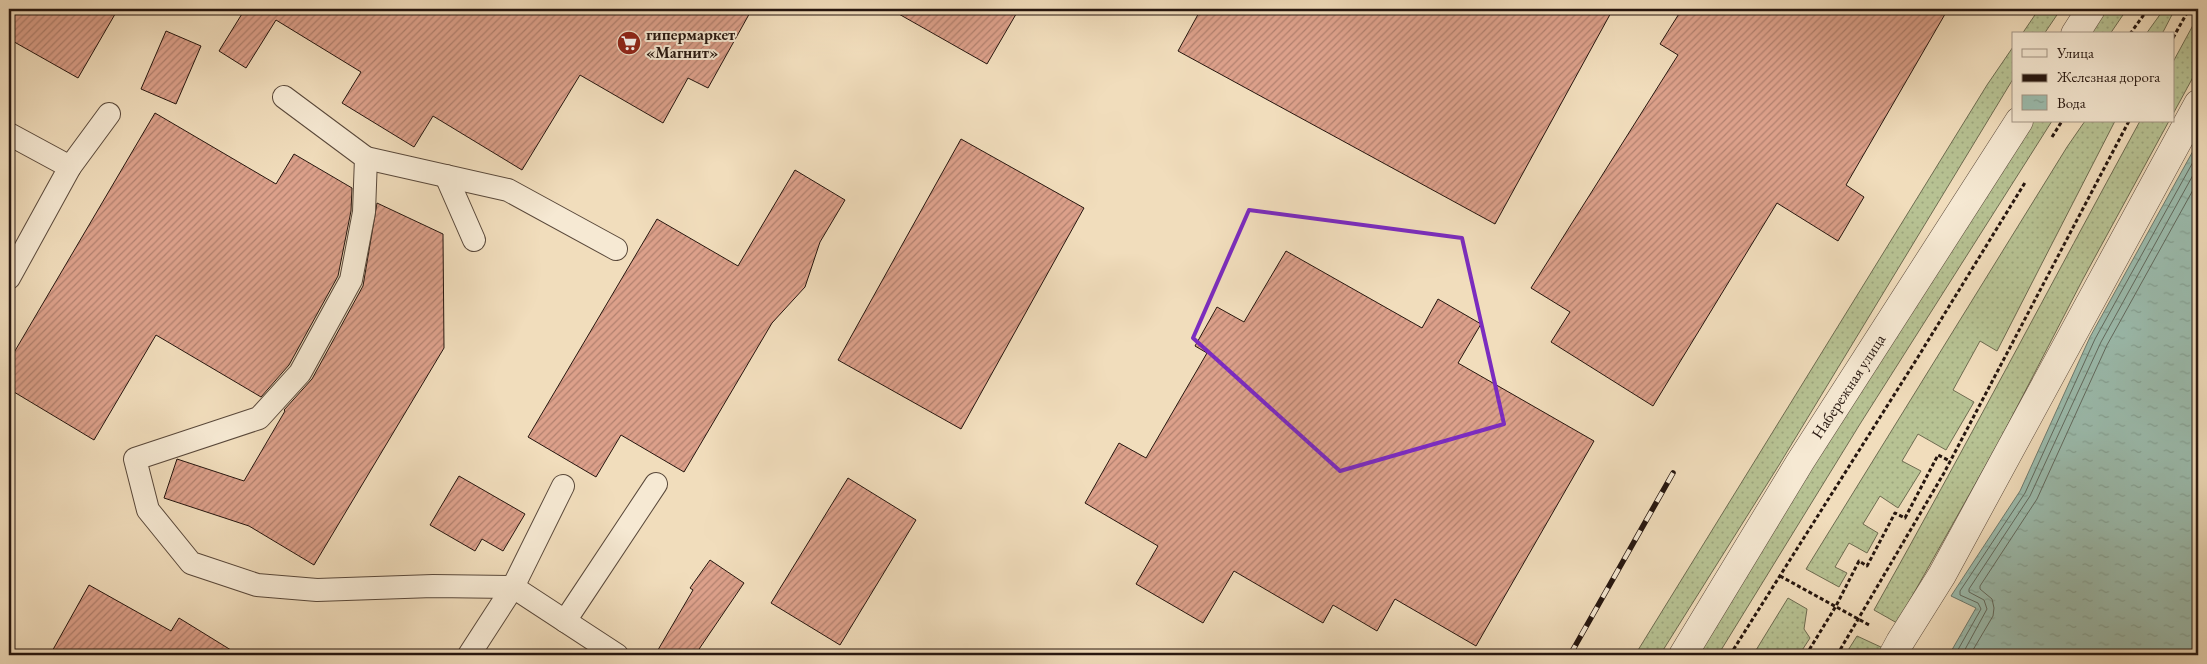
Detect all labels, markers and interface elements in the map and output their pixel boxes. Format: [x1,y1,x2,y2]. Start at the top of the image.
place label: гипермаркет «Магнит» [646,24,736,63]
supermarket icon: гипермаркет «Магнит» [616,30,642,56]
legend [2012,32,2174,122]
text: Улица [2056,43,2094,62]
text: Железная дорога [2056,67,2160,86]
text: Вода [2057,93,2086,112]
street label: Набережная улица [1807,329,1890,443]

